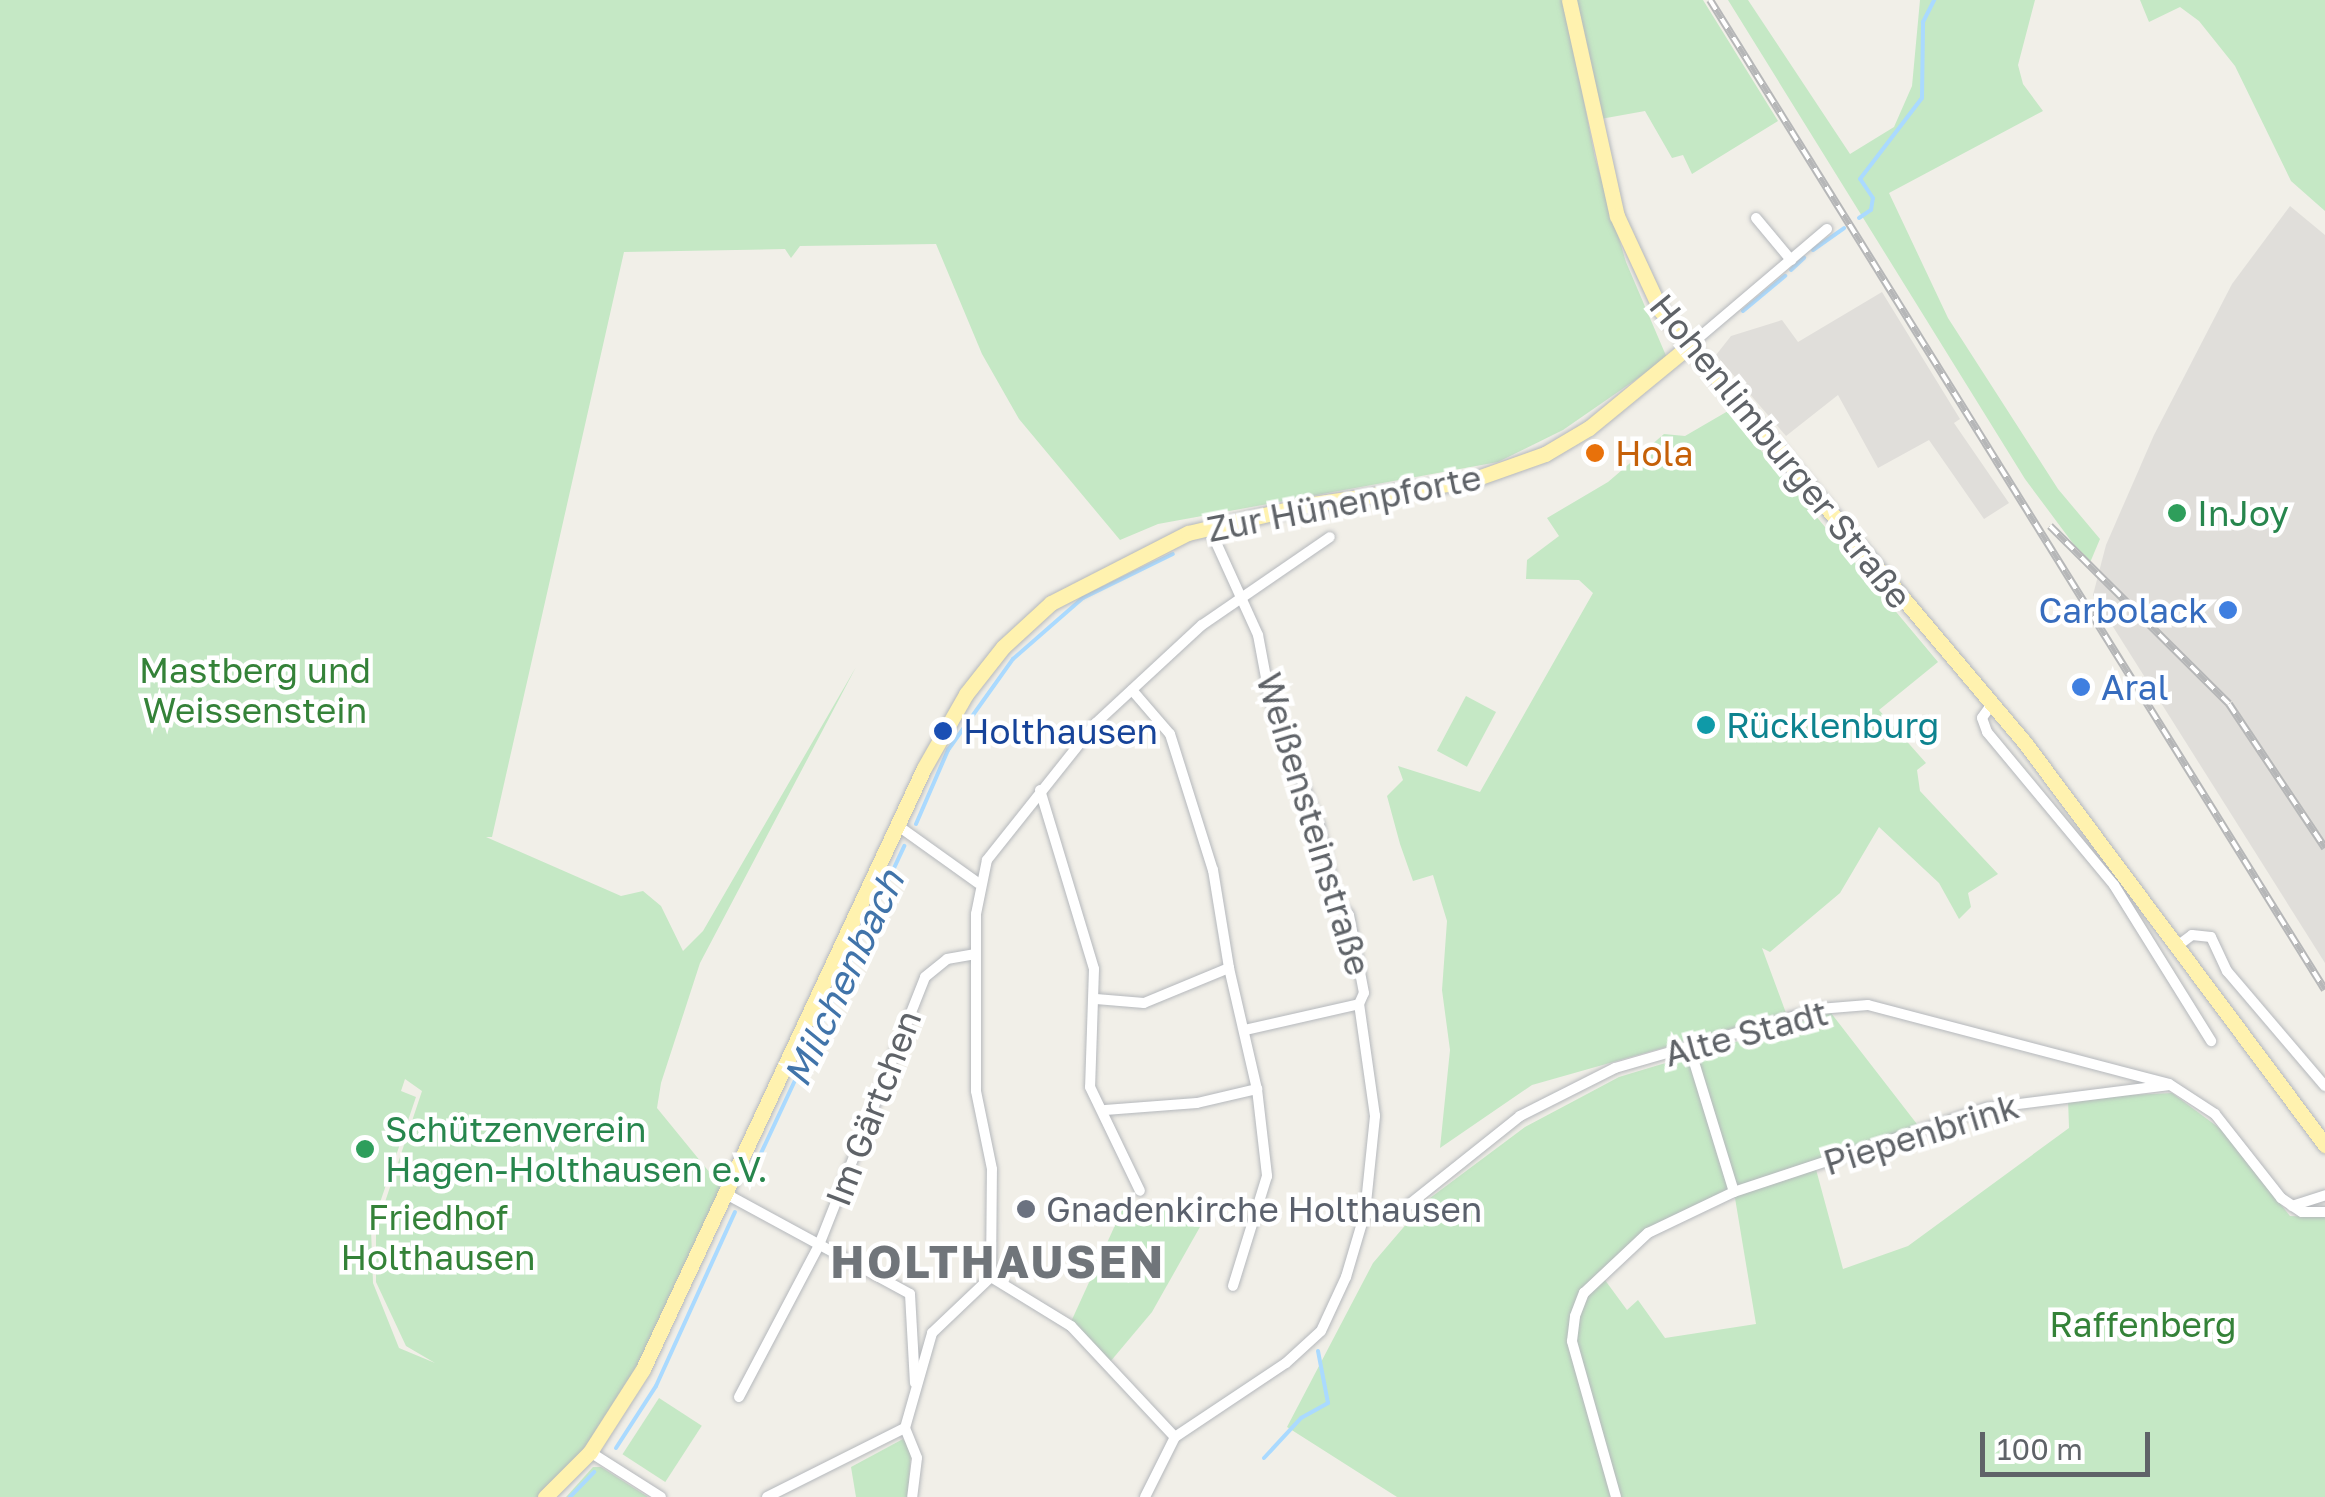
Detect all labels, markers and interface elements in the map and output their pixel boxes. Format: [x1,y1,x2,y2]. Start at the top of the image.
street label: Hohenlimburger Straße [1641,285,1921,617]
place label: Hola [1615,432,1694,474]
marker: Hola [1584,442,1606,464]
street label: Zur Hünenpforte [1203,456,1485,550]
place label: InJoy [2197,492,2289,534]
marker: InJoy [2166,502,2188,524]
place label: Carbolack [2038,589,2208,631]
marker: Carbolack [2217,599,2239,621]
park label: Mastberg und Weissenstein [139,649,371,731]
place label: Aral [2101,666,2169,708]
street label: Weißensteinstraße [1248,668,1380,980]
marker: Aral [2070,676,2092,698]
place label: Rücklenburg [1726,704,1939,746]
place label: Holthausen [963,710,1158,752]
marker: Rücklenburg [1695,714,1717,736]
marker: Holthausen [932,720,954,742]
water label: Milchenbach [773,863,913,1093]
street label: Alte Stadt [1660,991,1832,1075]
street label: Im Gärtchen [816,1004,930,1212]
street label: Piepenbrink [1818,1084,2024,1184]
place label: Schützenverein Hagen-Holthausen e.V. [385,1108,768,1190]
marker: Schützenverein Hagen-Holthausen e.V. [354,1138,376,1160]
place label: Gnadenkirche Holthausen [1046,1188,1482,1230]
park label: Friedhof Holthausen [341,1196,535,1278]
marker: Gnadenkirche Holthausen [1015,1198,1037,1220]
district label: HOLTHAUSEN [830,1235,1166,1289]
park label: Raffenberg [2049,1303,2237,1345]
scale bar [1985,1412,2155,1474]
text: 100 m [1997,1431,2083,1467]

